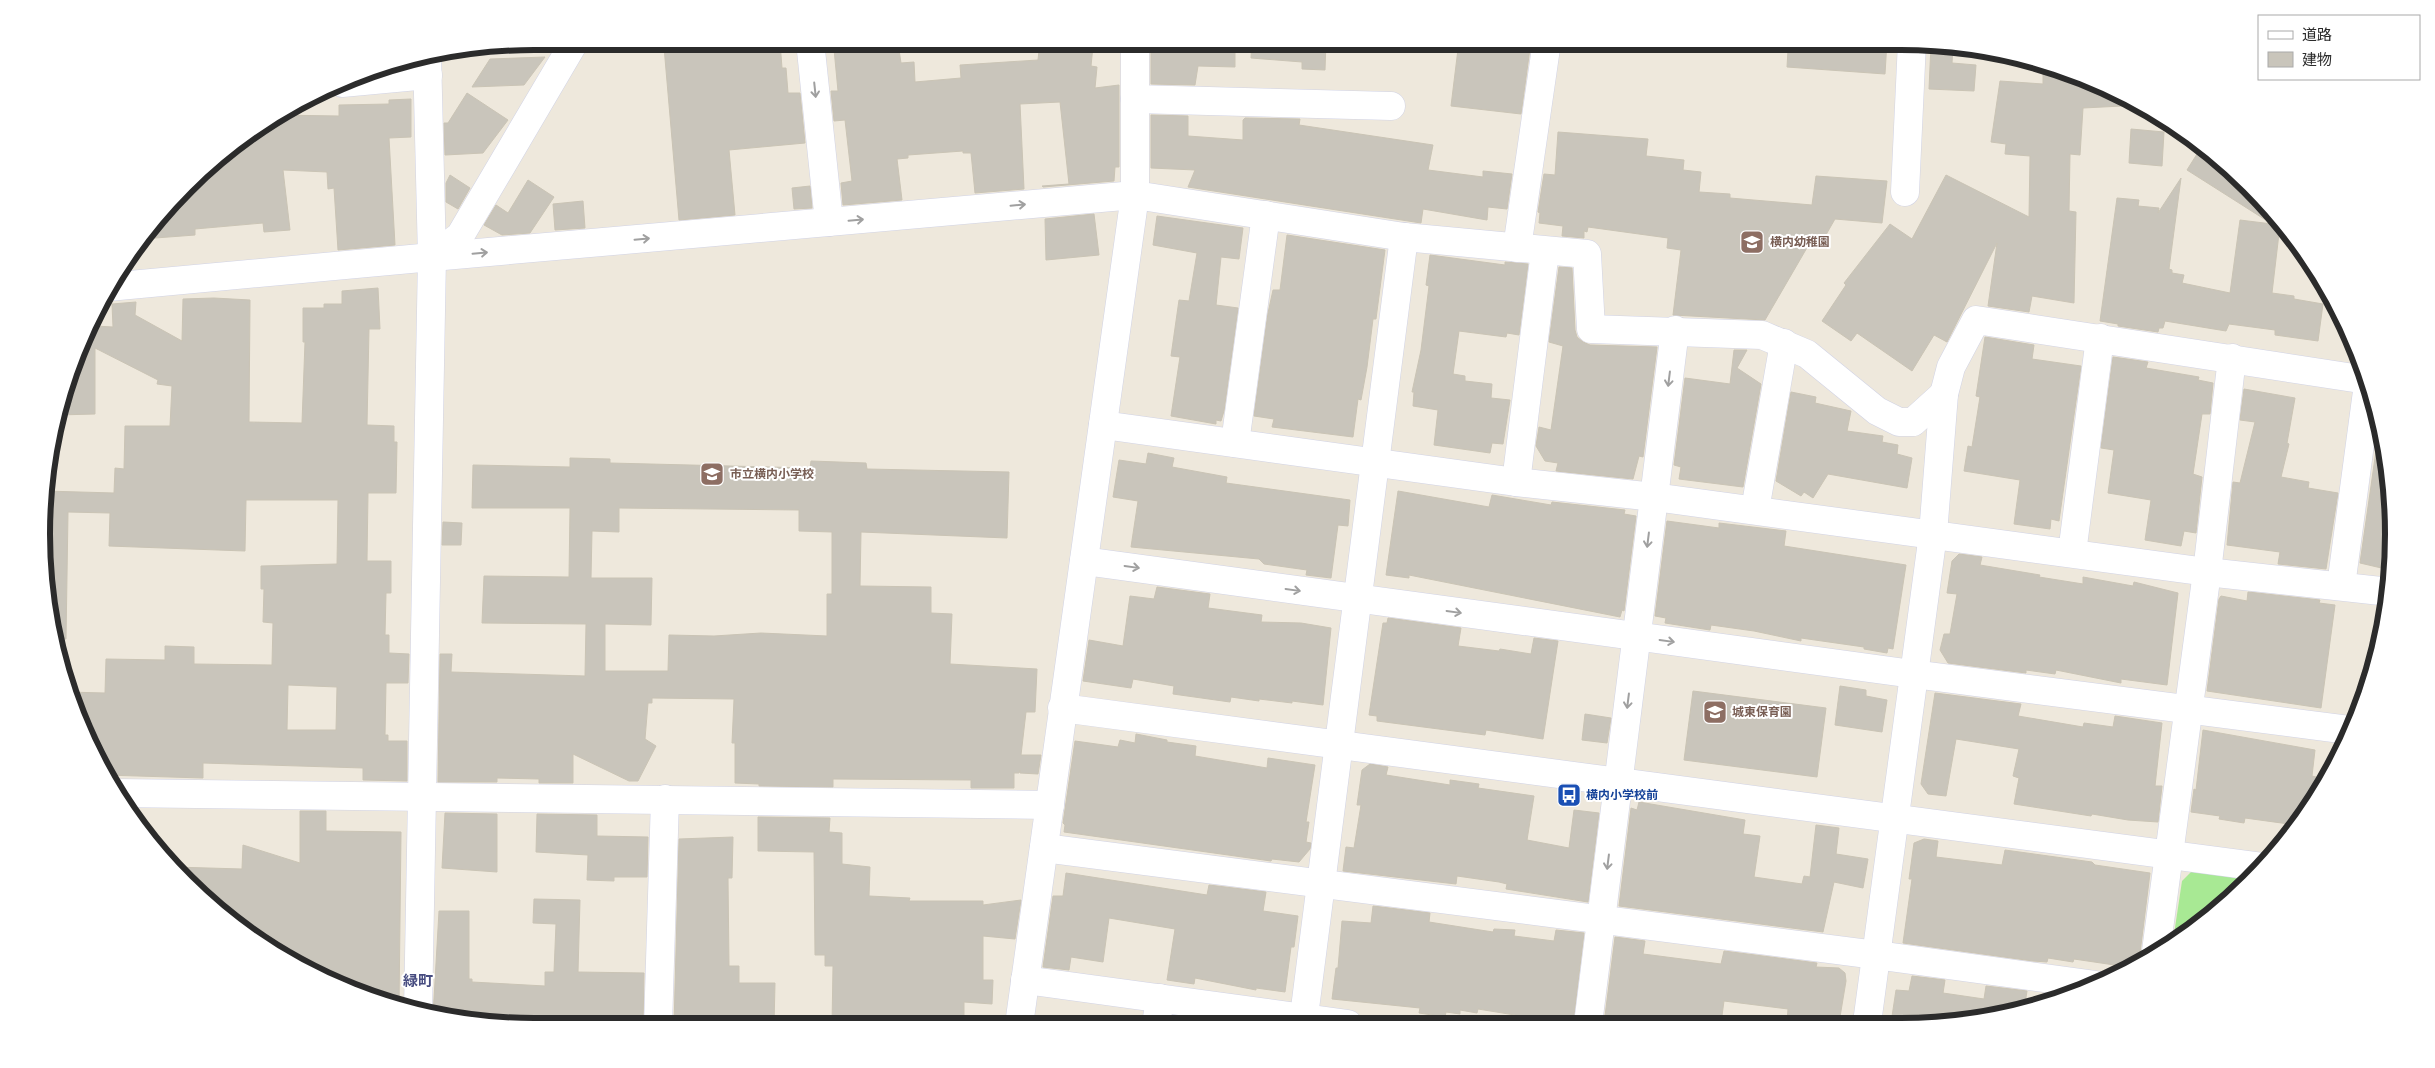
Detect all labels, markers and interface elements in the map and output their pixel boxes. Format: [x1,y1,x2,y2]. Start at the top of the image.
legend [2258,15,2420,80]
text: 道路 [2302,26,2332,44]
text: 建物 [2302,51,2332,69]
one-way arrow [810,81,820,97]
one-way arrow [1010,201,1026,210]
one-way arrow [848,215,864,225]
school or university icon: 横内幼稚園 [1739,229,1765,255]
one-way arrow [634,234,650,243]
place label: 横内幼稚園 [1770,235,1830,249]
one-way arrow [472,248,488,258]
one-way arrow [1664,370,1674,386]
school or university icon: 市立横内小学校 [699,461,725,487]
place label: 市立横内小学校 [730,467,814,481]
one-way arrow [1643,531,1653,547]
one-way arrow [1124,563,1140,573]
one-way arrow [1285,585,1301,595]
one-way arrow [1446,607,1462,617]
one-way arrow [1659,636,1675,646]
one-way arrow [1623,693,1633,709]
school or university icon: 城東保育園 [1702,699,1728,725]
place label: 城東保育園 [1732,705,1792,719]
bus stop icon: 横内小学校前 [1556,782,1582,808]
place label: 横内小学校前 [1586,788,1658,802]
one-way arrow [1603,854,1613,870]
district label: 緑町 [403,972,433,990]

